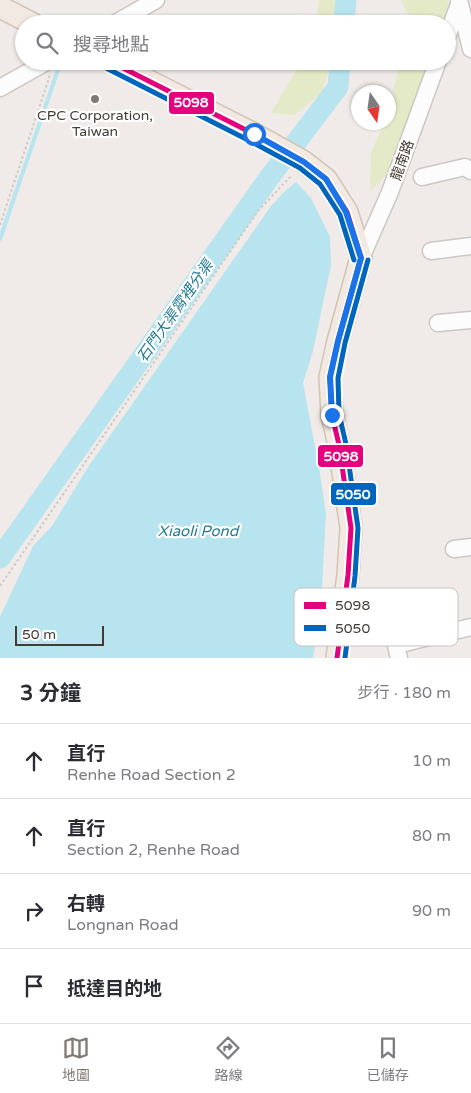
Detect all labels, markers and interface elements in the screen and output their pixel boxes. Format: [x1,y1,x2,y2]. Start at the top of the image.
search box [15,15,456,70]
icon: search [33,29,61,57]
text: 搜尋地點 [73,34,149,56]
north arrow [351,85,396,130]
line badge: 5098 [168,91,215,115]
marker: CPC Corporation, Taiwan [89,93,101,105]
text: 5098 [173,94,209,111]
place label: CPC Corporation, Taiwan [37,107,153,140]
route start [243,123,266,146]
street label: 龍南路 [387,138,418,183]
water label: 石門大渠霄裡分渠 [133,255,218,365]
route end [321,404,344,427]
line badge: 5098 [317,444,364,468]
text: 5098 [323,448,359,465]
line badge: 5050 [330,482,377,506]
text: 5050 [335,486,371,503]
water label: Xiaoli Pond [158,522,240,540]
legend [294,588,458,646]
text: 5098 [335,597,370,614]
text: 5050 [335,620,370,637]
scale bar [15,623,104,646]
text: 50 m [22,626,56,643]
text: 3 分鐘 [20,681,81,706]
text: 步行 · 180 m [358,683,451,703]
text: 直行 [67,743,105,765]
icon: ahead [20,747,48,775]
text: 10 m [412,751,451,771]
text: Renhe Road Section 2 [67,765,236,785]
text: 直行 [67,818,105,840]
icon: ahead [20,822,48,850]
text: 80 m [412,826,451,846]
text: Section 2, Renhe Road [67,840,240,860]
text: 右轉 [67,893,105,915]
icon: right [20,897,48,925]
text: 90 m [412,901,451,921]
text: Longnan Road [67,915,179,935]
icon: arrive [20,972,48,1000]
text: 抵達目的地 [67,978,162,1000]
tab: 地圖 [62,1034,90,1084]
tab: 路線 [214,1034,242,1084]
tab: 已儲存 [367,1034,409,1084]

